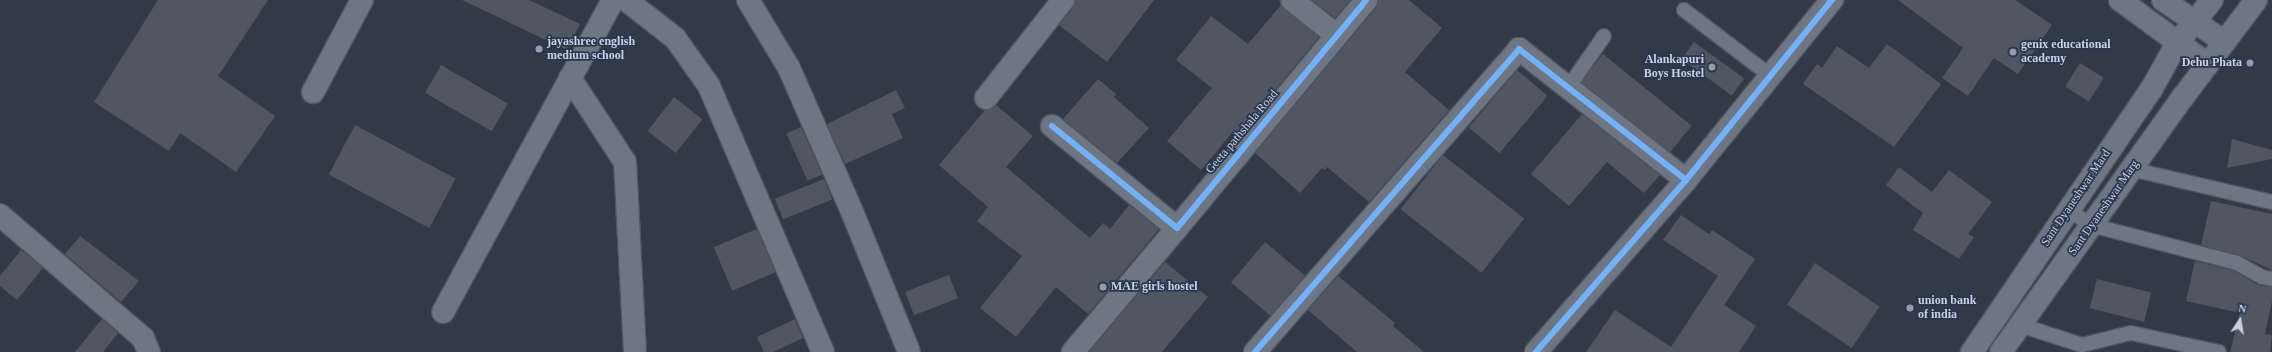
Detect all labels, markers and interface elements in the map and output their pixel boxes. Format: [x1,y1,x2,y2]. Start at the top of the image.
place label: jayashree english medium school [547,35,635,63]
place label: genix educational academy [2021,38,2111,66]
marker: jayashree english medium school [534,44,544,54]
marker: genix educational academy [2008,47,2018,57]
place label: Alankapuri Boys Hostel [1644,53,1704,81]
place label: Dehu Phata [2182,56,2242,70]
marker: Dehu Phata [2245,58,2255,68]
marker: Alankapuri Boys Hostel [1707,62,1717,72]
street label: Geeta pathshala Road [1203,87,1281,177]
street label: Sant Dyaneshwar Mard [2038,147,2114,249]
street label: Sant Dyaneshwar Marg [2066,158,2142,258]
place label: MAE girls hostel [1111,280,1198,294]
marker: MAE girls hostel [1098,282,1108,292]
place label: union bank of india [1918,294,1976,322]
north arrow [2220,300,2260,340]
text: N [2237,302,2248,315]
marker: union bank of india [1905,303,1915,313]

